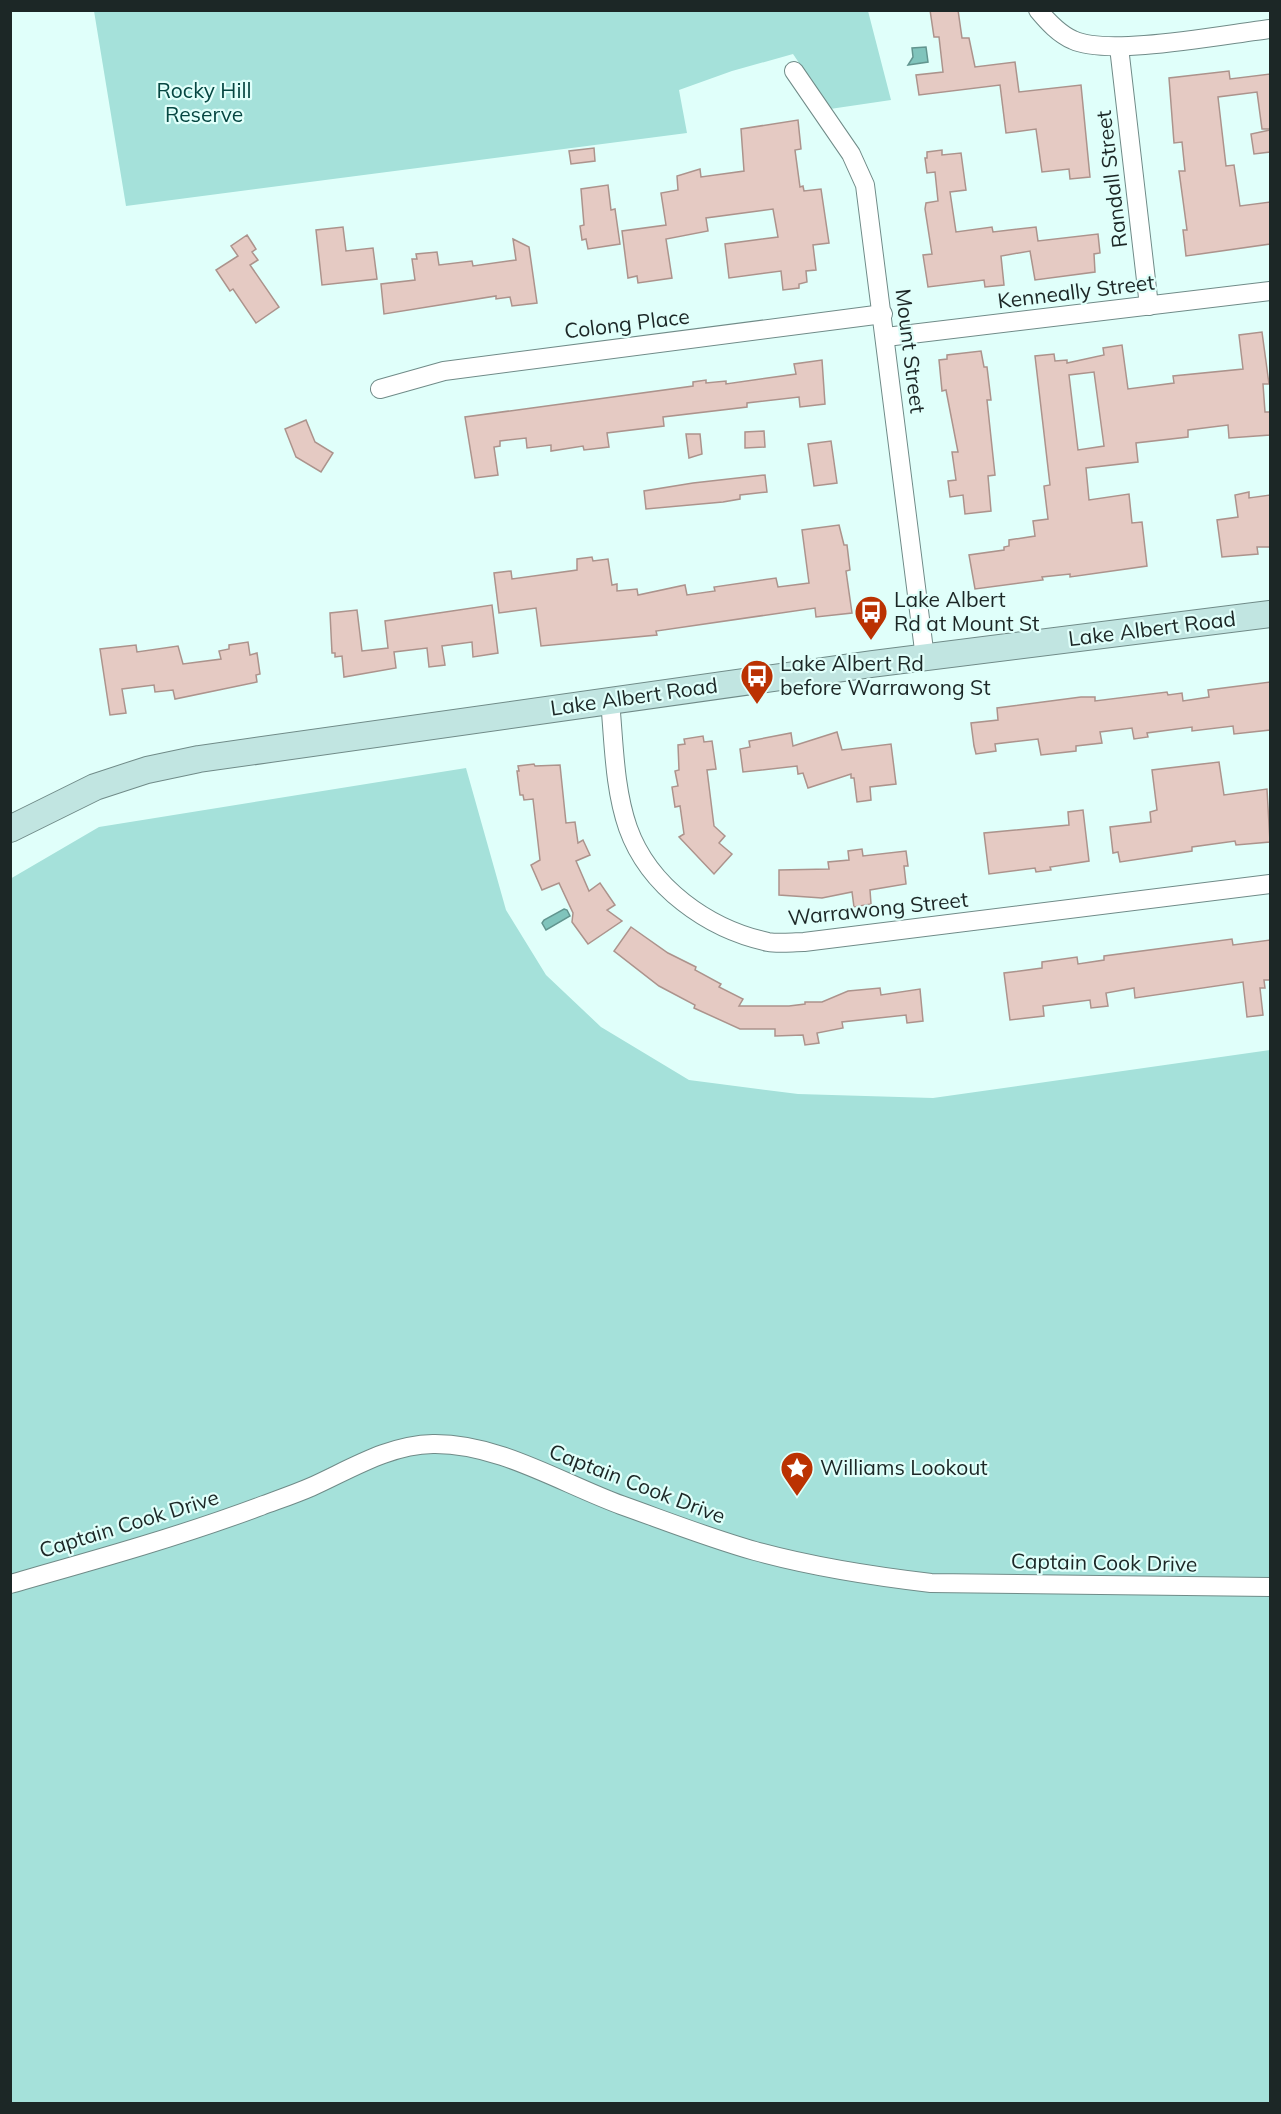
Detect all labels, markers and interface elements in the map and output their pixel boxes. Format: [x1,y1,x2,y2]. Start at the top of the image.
park label: Rocky Hill Reserve [157,77,251,127]
street label: Randall Street [1090,109,1132,249]
street label: Kenneally Street [996,268,1156,314]
street label: Mount Street [890,287,932,415]
street label: Colong Place [563,302,691,344]
place label: Lake Albert Rd at Mount St [894,586,1039,636]
bus stop icon: Lake Albert Rd at Mount St [853,594,889,641]
street label: Lake Albert Road [1067,605,1237,651]
place label: Lake Albert Rd before Warrawong St [780,650,991,700]
bus stop icon: Lake Albert Rd before Warrawong St [739,658,775,705]
street label: Lake Albert Road [549,671,719,721]
street label: Warrawong Street [787,886,969,930]
street label: Captain Cook Drive [546,1438,729,1529]
place icon: Williams Lookout [779,1450,815,1497]
place label: Williams Lookout [820,1454,988,1480]
street label: Captain Cook Drive [36,1483,222,1563]
street label: Captain Cook Drive [1011,1547,1197,1577]

